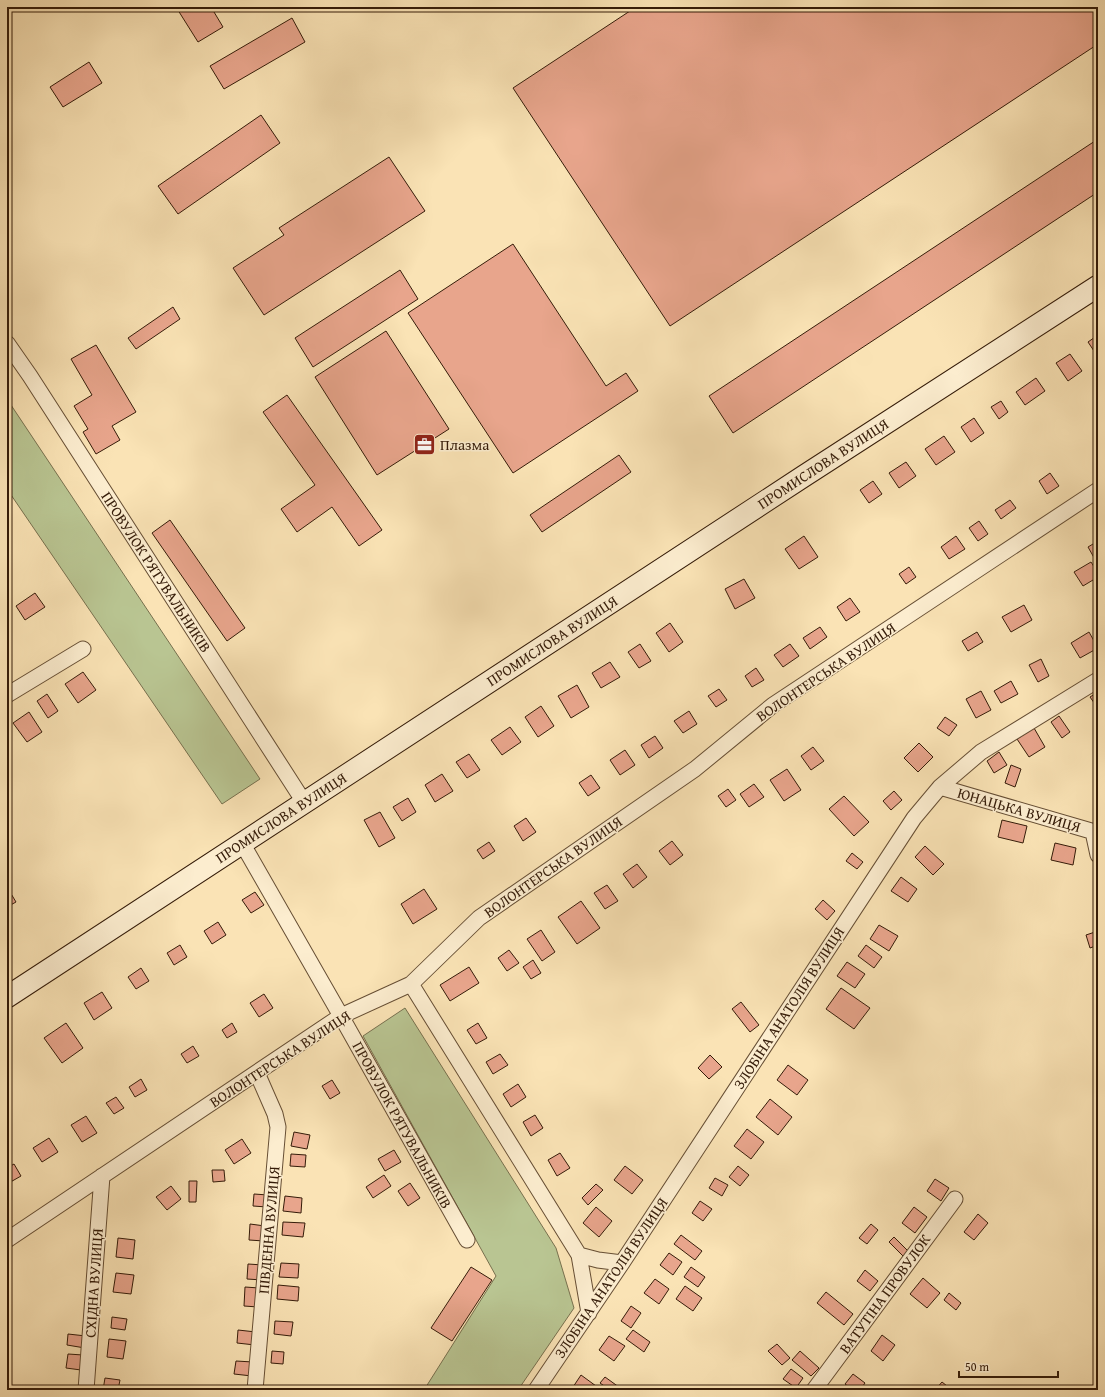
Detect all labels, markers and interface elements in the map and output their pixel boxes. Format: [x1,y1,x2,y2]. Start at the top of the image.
street label: ПРОМИСЛОВА ВУЛИЦЯ [753,413,892,514]
office icon: Плазма [412,432,438,458]
place label: Плазма [440,434,490,455]
street label: ПРОВУЛОК РЯТУВАЛЬНИКІВ [96,487,216,656]
street label: ПРОМИСЛОВА ВУЛИЦЯ [482,590,621,691]
street label: ВОЛОНТЕРСЬКА ВУЛИЦЯ [752,617,900,726]
street label: ПРОМИСЛОВА ВУЛИЦЯ [211,767,350,868]
street label: ЮНАЦЬКА ВУЛИЦЯ [955,782,1083,837]
street label: ВОЛОНТЕРСЬКА ВУЛИЦЯ [479,811,626,922]
street label: ЗЛОБІНА АНАТОЛІЯ ВУЛИЦЯ [728,922,849,1093]
street label: ВОЛОНТЕРСЬКА ВУЛИЦЯ [205,1005,354,1112]
street label: ПРОВУЛОК РЯТУВАЛЬНИКІВ [348,1037,457,1212]
street label: ПІВДЕННА ВУЛИЦЯ [252,1165,285,1295]
street label: ЗЛОБІНА АНАТОЛІЯ ВУЛИЦЯ [549,1193,672,1362]
street label: СХІДНА ВУЛИЦЯ [79,1227,108,1338]
street label: ВАТУТІНА ПРОВУЛОК [834,1229,936,1358]
scale bar [959,1353,1058,1379]
text: 50 m [965,1358,989,1375]

